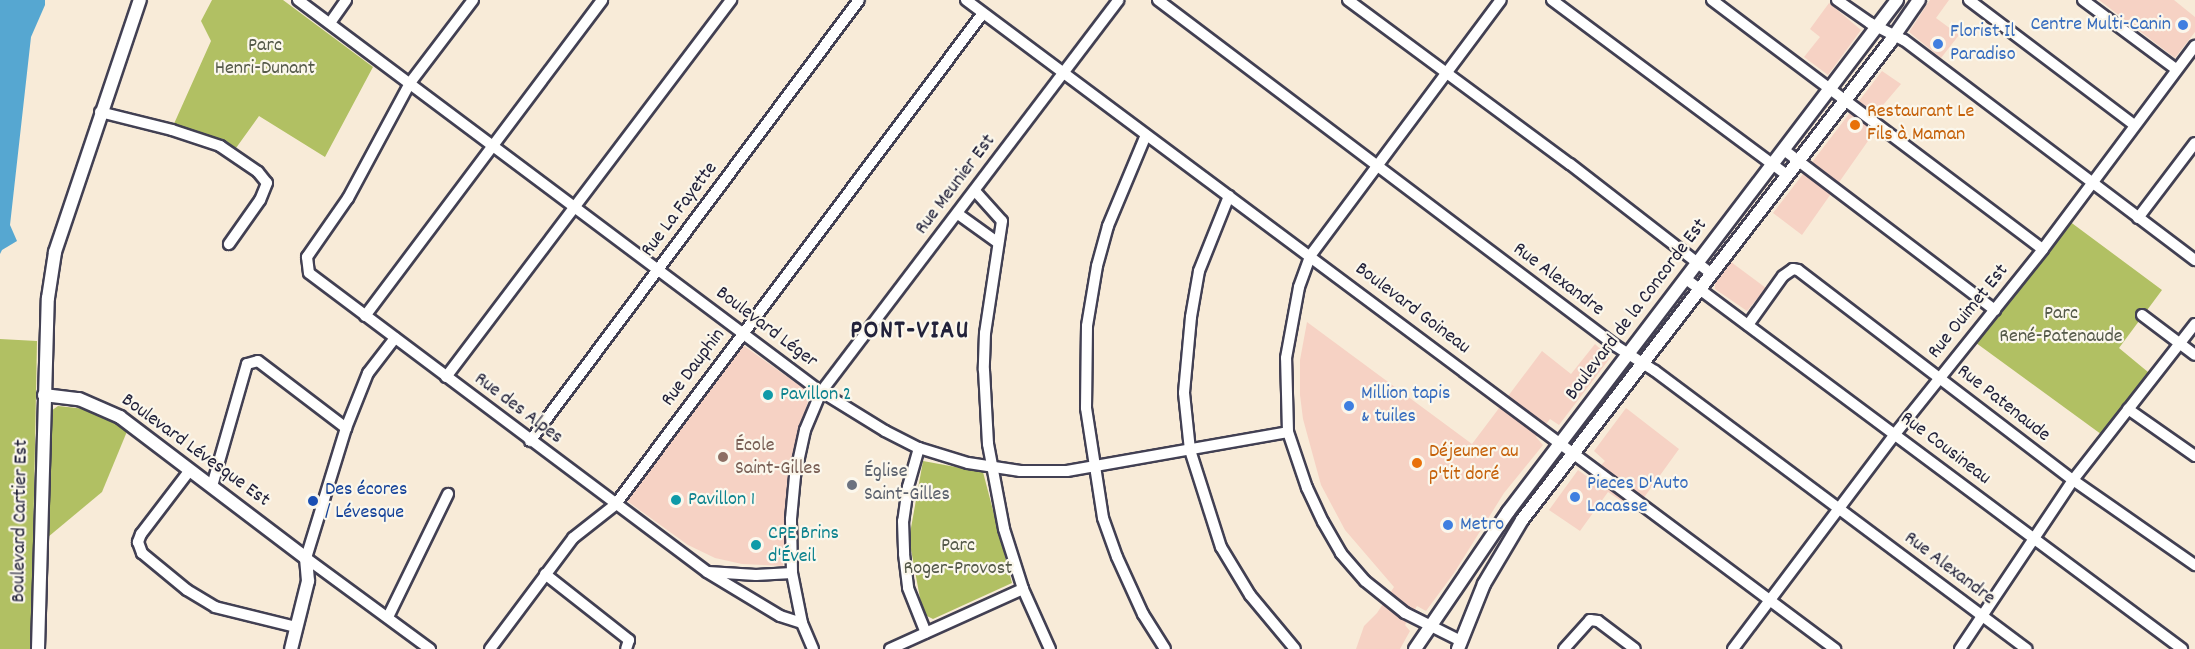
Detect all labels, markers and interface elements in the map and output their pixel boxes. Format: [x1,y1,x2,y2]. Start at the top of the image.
place label: Centre Multi-Canin [2031,13,2171,37]
marker: Centre Multi-Canin [2176,18,2190,32]
place label: Florist Il Paradiso [1950,20,2016,67]
park label: Parc Henri-Dunant [215,35,315,82]
marker: Florist Il Paradiso [1931,37,1945,51]
place label: Restaurant Le Fils à Maman [1867,101,1974,148]
marker: Restaurant Le Fils à Maman [1848,118,1862,132]
street label: Rue Meunier Est [910,130,1002,240]
street label: Rue La Fayette [637,158,723,262]
street label: Boulevard de la Concorde Est [1561,214,1713,406]
street label: Rue Alexandre [1508,238,1608,322]
street label: Boulevard Goineau [1350,258,1474,360]
street label: Rue Ouimet Est [1924,260,2014,364]
street label: Boulevard Léger [710,282,822,374]
park label: Parc René-Patenaude [1999,303,2123,350]
district label: PONT-VIAU [850,316,970,348]
street label: Rue Dauphin [657,324,731,412]
street label: Rue Patenaude [1952,360,2054,448]
street label: Rue des Alpes [469,368,567,450]
place label: Million tapis & tuiles [1361,382,1450,429]
place label: Pavillon 2 [780,383,851,407]
marker: Pavillon 2 [761,388,775,402]
street label: Boulevard Lévesque Est [116,389,274,513]
marker: Million tapis & tuiles [1342,399,1356,413]
street label: Rue Cousineau [1895,407,1995,491]
place label: École Saint-Gilles [735,434,821,481]
street label: Boulevard Cartier Est [8,439,34,603]
place label: Déjeuner au p'tit doré [1429,440,1519,487]
marker: École Saint-Gilles [716,450,730,464]
marker: Déjeuner au p'tit doré [1410,456,1424,470]
place label: Église Saint-Gilles [864,461,950,508]
place label: Pieces D'Auto Lacasse [1587,473,1688,520]
place label: Des écores / Lévesque [325,478,407,525]
marker: Église Saint-Gilles [845,478,859,492]
place label: Pavillon 1 [688,488,755,512]
marker: Pieces D'Auto Lacasse [1568,490,1582,504]
marker: Pavillon 1 [669,493,683,507]
marker: Des écores / Lévesque [306,494,320,508]
place label: Metro [1460,513,1504,537]
marker: Metro [1441,518,1455,532]
place label: CPE Brins d'Éveil [768,522,839,569]
street label: Rue Alexandre [1899,527,1999,611]
park label: Parc Roger-Provost [904,534,1012,581]
marker: CPE Brins d'Éveil [749,538,763,552]

